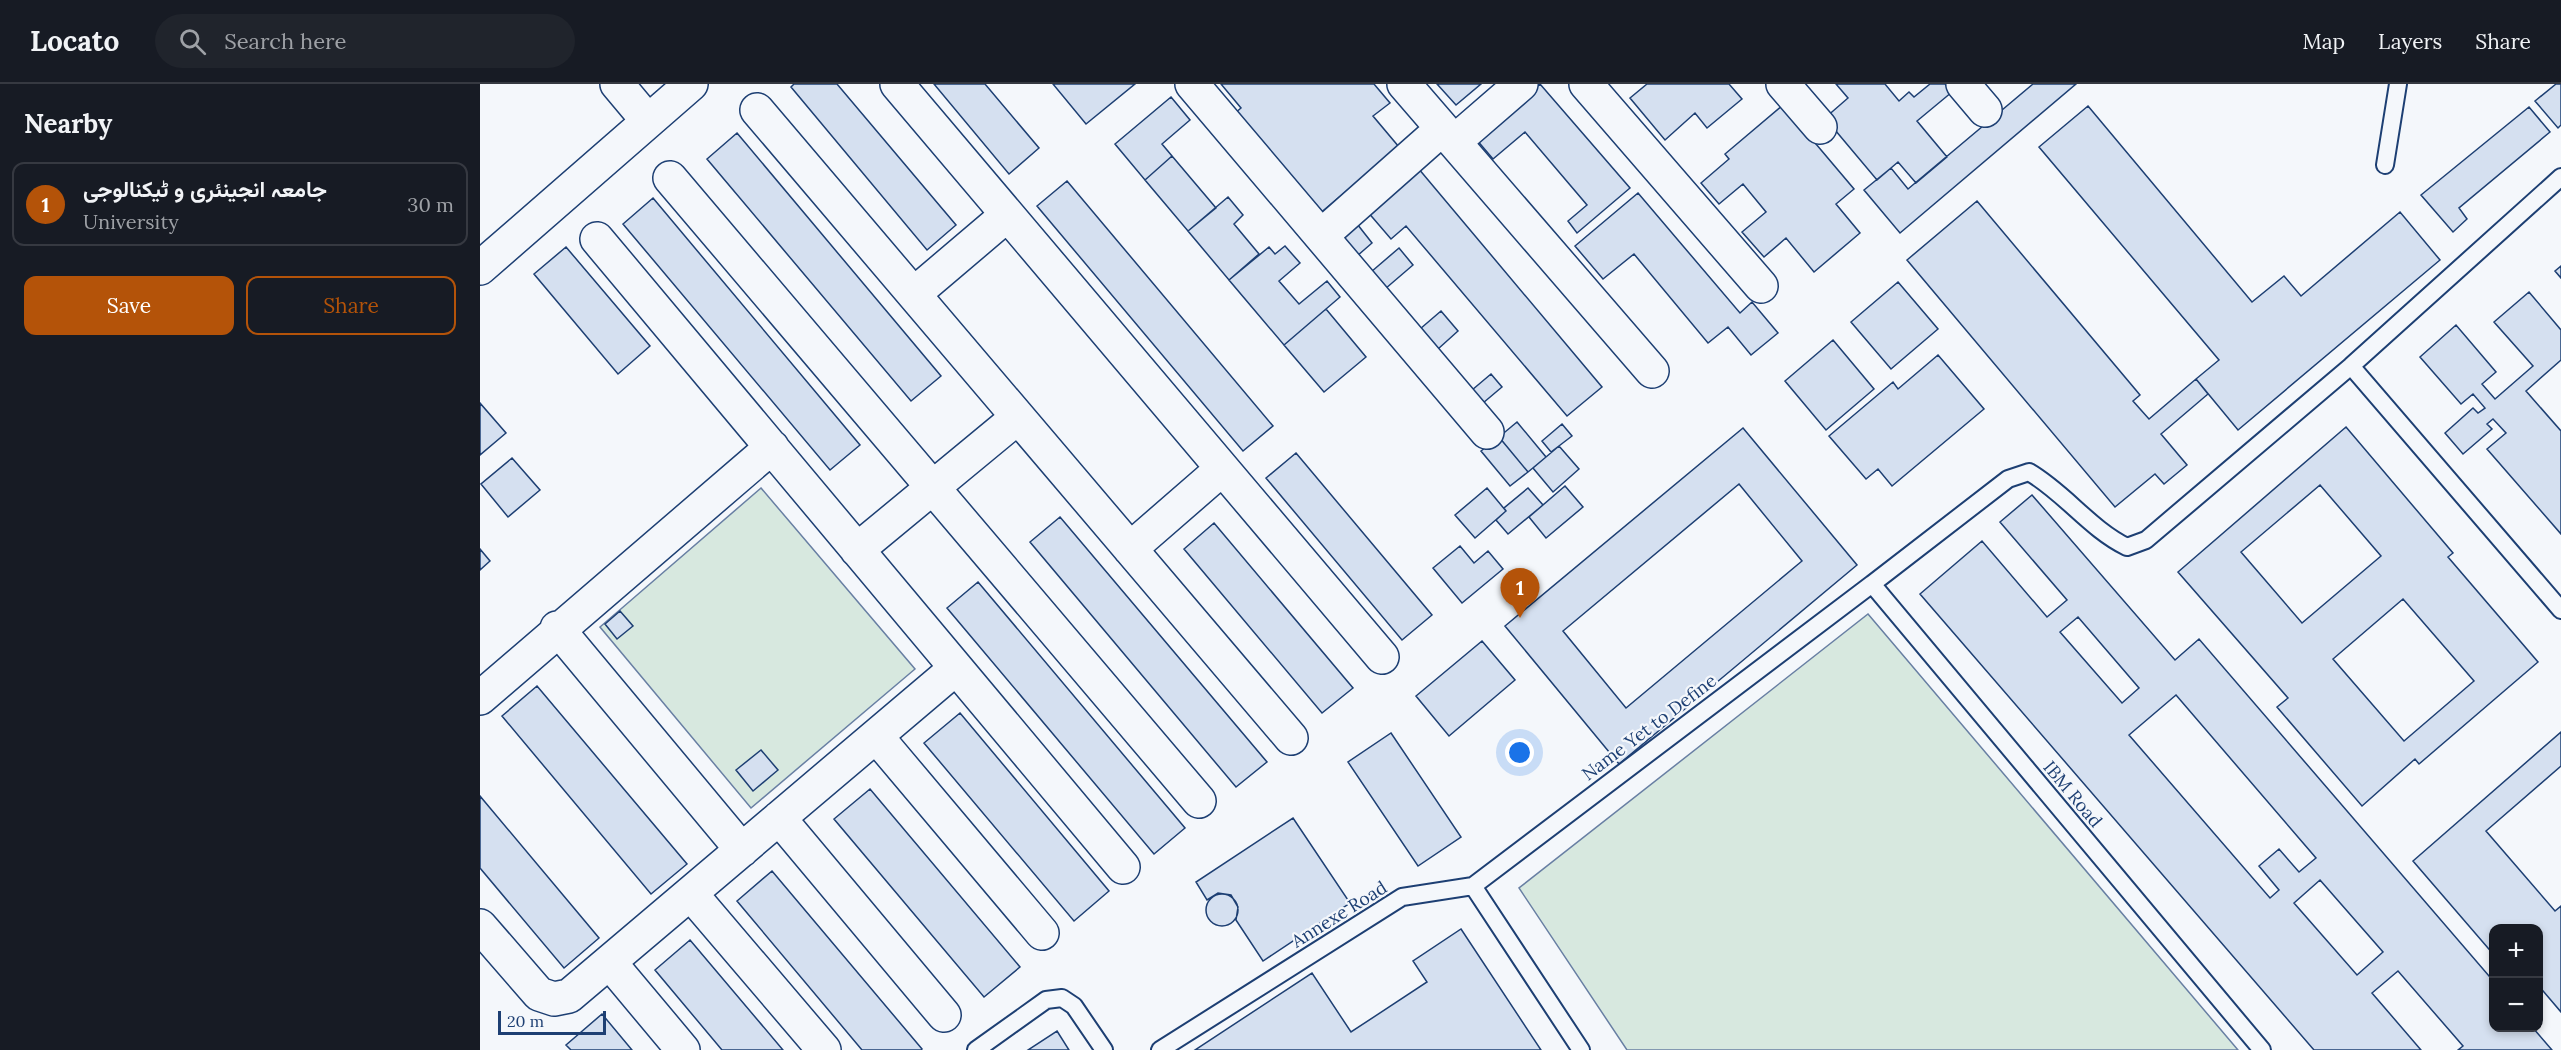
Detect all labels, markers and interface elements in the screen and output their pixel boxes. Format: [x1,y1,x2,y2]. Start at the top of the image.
search box [155,14,575,68]
text: Locato [30,23,119,59]
icon: search [176,25,209,58]
text: Search here [224,27,346,55]
text: Map [2302,28,2345,55]
text: Layers [2378,28,2442,55]
text: Share [2475,28,2531,55]
text: Nearby [24,107,112,140]
text: جامعہ انجینئری و ٹیکنالوجی [83,175,327,203]
text: 1 [41,192,50,217]
text: 30 m [407,192,454,217]
text: University [83,209,179,234]
button: Save [24,276,234,335]
button: Share [246,276,456,335]
pin: 1 [1500,568,1540,618]
street label: Name Yet to Define [1577,669,1721,785]
your location [1505,738,1534,767]
street label: IBM Road [2038,756,2108,832]
street label: Annexe Road [1286,875,1391,953]
map controls [2489,924,2543,1032]
button: + [2489,924,2543,978]
button: − [2489,978,2543,1032]
scale bar [498,1008,606,1036]
text: 20 m [507,1011,544,1031]

